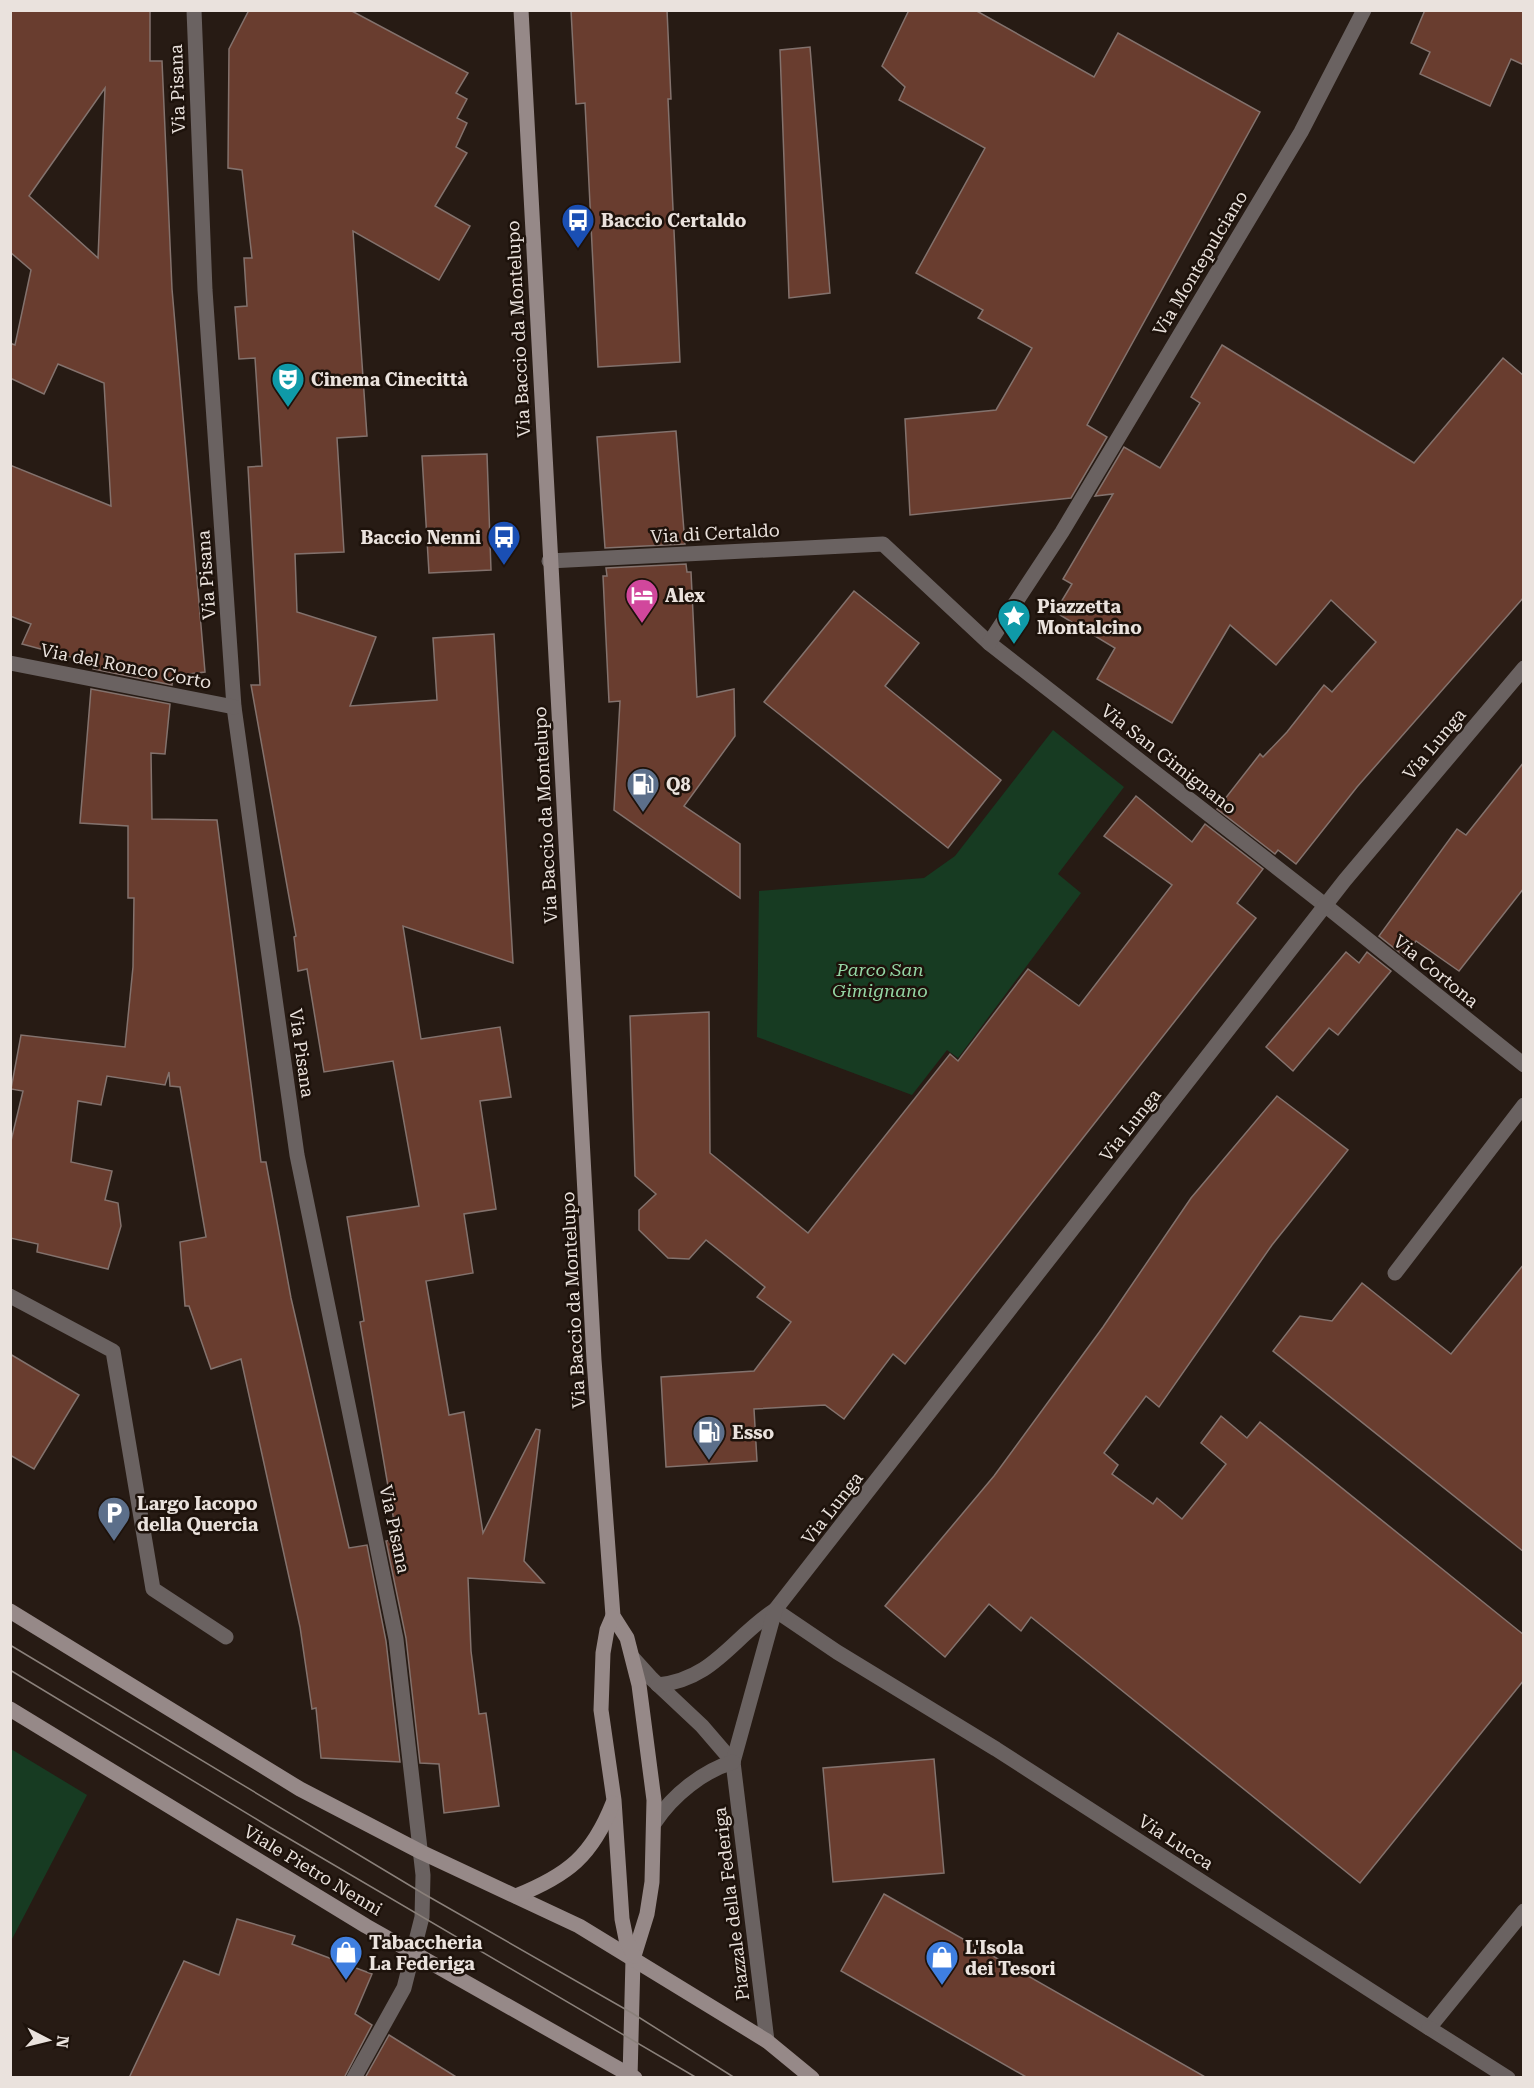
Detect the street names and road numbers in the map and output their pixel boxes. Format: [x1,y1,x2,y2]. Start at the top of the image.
street label: Via Pisana [165,44,189,134]
street label: Via Montepulciano [1148,187,1252,339]
street label: Via Baccio da Montelupo [502,220,534,438]
street label: Via di Certaldo [650,519,780,547]
street label: Via Pisana [192,529,220,620]
street label: Via del Ronco Corto [39,639,213,693]
street label: Via San Gimignano [1097,700,1241,818]
street label: Via Lunga [1398,704,1470,784]
street label: Via Baccio da Montelupo [529,706,561,924]
street label: Via Cortona [1389,930,1483,1012]
street label: Via Pisana [285,1007,319,1099]
street label: Via Lunga [1095,1084,1165,1165]
street label: Via Baccio da Montelupo [557,1191,589,1409]
street label: Via Lunga [797,1467,867,1548]
street label: Via Pisana [375,1483,415,1575]
street label: Piazzale della Federiga [709,1806,753,2002]
street label: Via Lucca [1135,1810,1218,1874]
street label: Viale Pietro Nenni [240,1820,386,1920]

